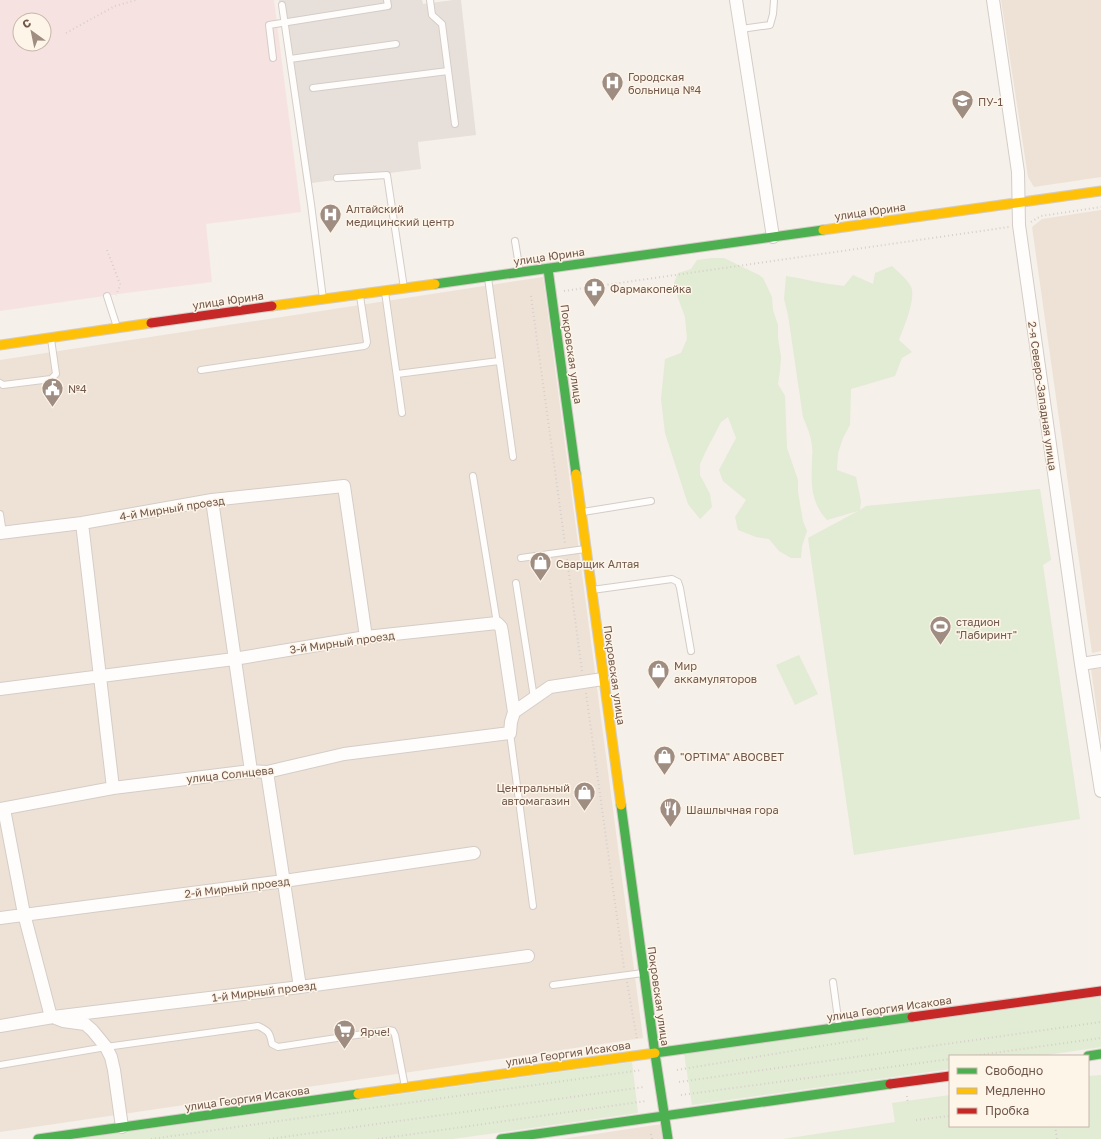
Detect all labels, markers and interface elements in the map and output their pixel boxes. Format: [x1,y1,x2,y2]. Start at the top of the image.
north arrow [12,12,52,52]
text: С [19,16,33,31]
hospital icon: Городская больница №4 [600,69,626,102]
place label: Городская больница №4 [628,70,702,96]
school or university icon: ПУ-1 [950,88,976,121]
place label: ПУ-1 [978,95,1003,108]
street label: улица Юрина [834,200,906,222]
hospital icon: Алтайский медицинский центр [317,201,343,234]
place label: Алтайский медицинский центр [346,202,455,228]
street label: улица Юрина [513,245,585,267]
pharmacy icon: Фармакопейка [582,275,608,308]
place label: Фармакопейка [610,282,691,295]
street label: улица Юрина [192,289,264,311]
street label: Покровская улица [559,303,585,405]
street label: 2-я Северо-Западная улица [1026,321,1060,471]
public building icon: №4 [40,375,66,408]
place label: №4 [68,382,87,395]
street label: 4-й Мирный проезд [119,493,226,523]
shop icon: Сварщик Алтая [528,550,554,583]
place label: Сварщик Алтая [556,557,639,570]
sports icon: стадион "Лабиринт" [927,614,953,647]
place label: стадион "Лабиринт" [956,615,1017,641]
street label: Покровская улица [602,624,628,726]
street label: 3-й Мирный проезд [289,628,396,656]
shop icon: Мир аккамуляторов [646,658,672,691]
place label: Мир аккамуляторов [674,659,757,685]
shop icon: "OPTIMA" АВОСВЕТ [652,743,678,776]
place label: "OPTIMA" АВОСВЕТ [680,750,784,763]
street label: улица Солнцева [186,763,274,785]
shop icon: Центральный автомагазин [572,780,598,813]
place label: Центральный автомагазин [497,781,570,807]
restaurant icon: Шашлычная гора [657,796,683,829]
place label: Шашлычная гора [686,803,779,816]
street label: 2-й Мирный проезд [184,874,291,900]
street label: Покровская улица [646,945,672,1047]
street label: 1-й Мирный проезд [211,978,317,1004]
street label: улица Георгия Исакова [826,993,952,1023]
supermarket icon: Ярче! [331,1018,357,1051]
place label: Ярче! [360,1025,390,1038]
street label: улица Георгия Исакова [505,1038,631,1068]
legend [949,1055,1089,1127]
text: Свободно [985,1063,1043,1078]
street label: улица Георгия Исакова [184,1083,310,1113]
text: Медленно [985,1083,1045,1098]
text: Пробка [985,1103,1029,1118]

